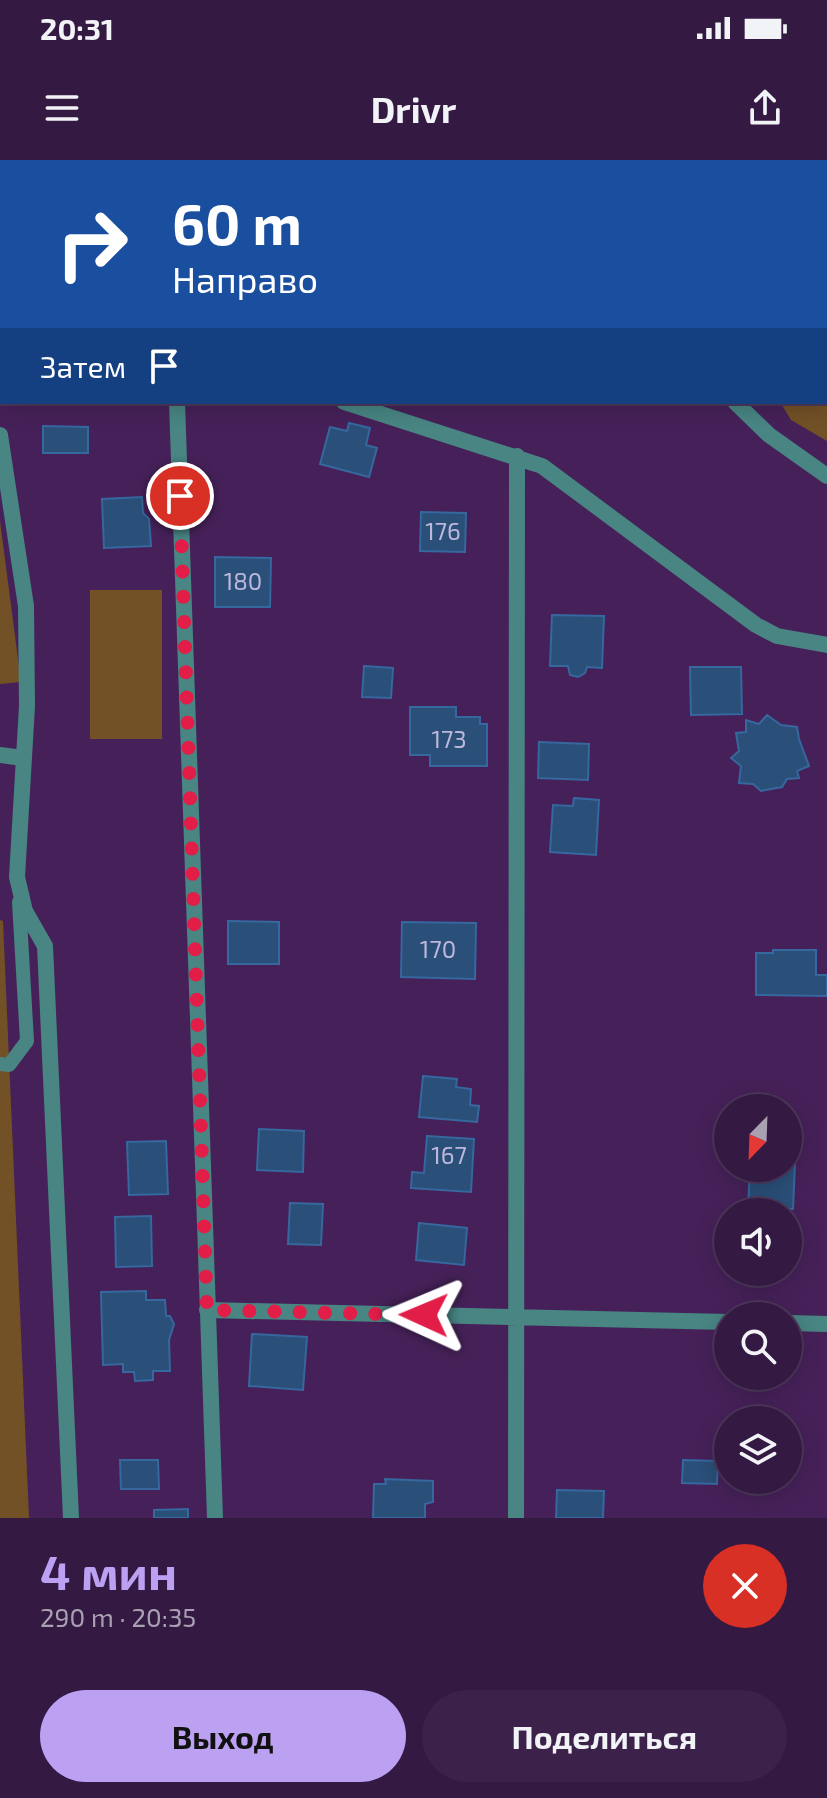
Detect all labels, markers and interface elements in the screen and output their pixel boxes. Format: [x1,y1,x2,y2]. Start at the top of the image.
text: 20:31 [40,10,114,46]
icon: menu [40,86,84,130]
icon: share [743,86,787,130]
text: Drivr [371,87,456,130]
text: 60 m [172,189,302,256]
icon: right [40,192,144,296]
text: Направо [172,257,318,300]
icon: arrive [142,344,186,388]
text: Затем [40,348,126,384]
pin [146,462,214,530]
icon: arrive [158,474,202,518]
house number: 176 [425,516,461,545]
house number: 180 [224,566,262,595]
house number: 173 [431,724,467,753]
house number: 170 [420,934,456,963]
north arrow [714,1094,802,1182]
map controls [714,1094,802,1494]
house number: 167 [431,1140,467,1169]
button: sound [714,1198,802,1286]
position arrow [382,1273,466,1357]
button: search [714,1302,802,1390]
button: layers [714,1406,802,1494]
text: 4 мин [40,1542,177,1600]
button: close [703,1544,787,1628]
text: 290 m · 20:35 [40,1601,196,1632]
button: Выход [40,1690,406,1782]
button: Поделиться [422,1690,787,1782]

